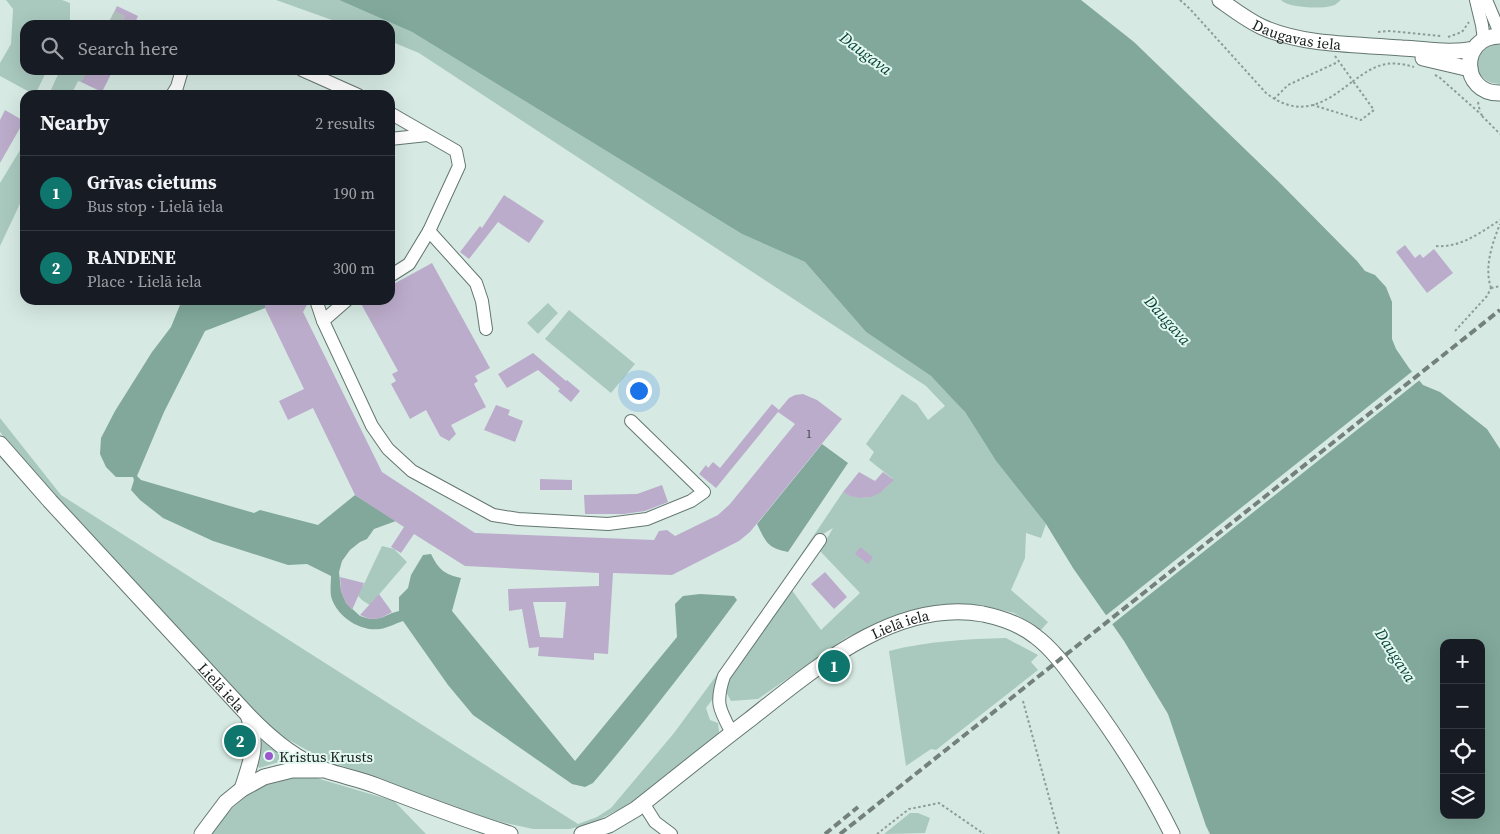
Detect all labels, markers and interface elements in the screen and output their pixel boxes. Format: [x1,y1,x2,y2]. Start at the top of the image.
street label: Daugavas iela [1249,13,1342,55]
search box [20,20,395,75]
water label: Daugava [835,26,897,80]
icon: search [38,34,66,62]
text: Search here [78,35,178,61]
text: Nearby [40,108,110,137]
text: 2 results [315,112,375,134]
text: Grīvas cietums [87,169,217,195]
text: 1 [52,182,60,204]
text: 190 m [333,182,375,204]
text: Bus stop · Lielā iela [87,195,223,217]
text: RANDENE [87,244,176,270]
text: 2 [52,257,60,279]
text: 300 m [333,257,375,279]
text: Place · Lielā iela [87,270,202,292]
water label: Daugava [1139,290,1197,350]
your location [626,378,652,404]
house number: 1 [806,426,812,442]
street label: Lielā iela [867,604,931,644]
water label: Daugava [1370,623,1422,687]
map controls [1440,639,1485,819]
button: + [1440,639,1485,684]
pin: 1 [818,647,850,685]
street label: Lielā iela [194,658,250,716]
button: − [1440,684,1485,729]
pin: 2 [224,722,256,760]
button: locate [1440,729,1485,774]
place label: Kristus Krusts [279,746,373,767]
marker: Kristus Krusts [263,750,275,762]
button: layers [1440,774,1485,819]

